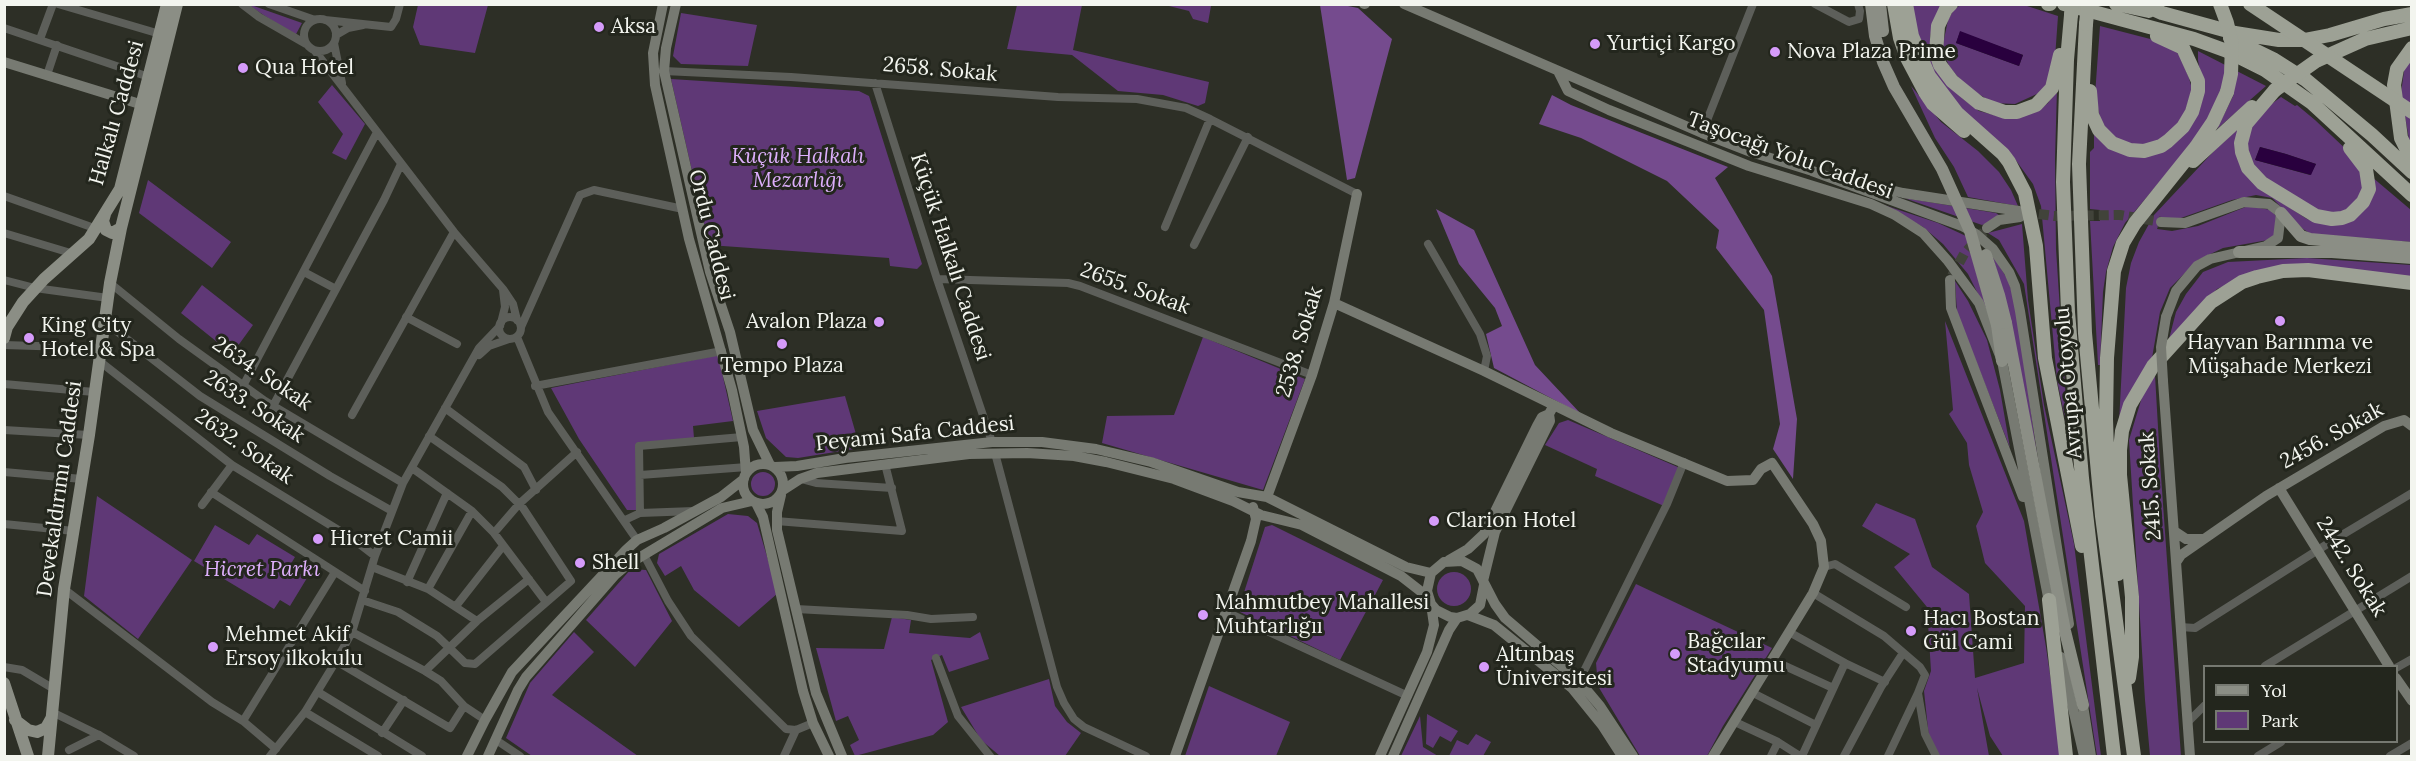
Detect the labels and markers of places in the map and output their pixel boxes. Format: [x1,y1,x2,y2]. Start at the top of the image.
place label: Aksa [611,14,656,40]
marker: Aksa [592,20,606,34]
place label: Yurtiçi Kargo [1607,31,1736,57]
marker: Yurtiçi Kargo [1588,37,1602,51]
place label: Nova Plaza Prime [1787,39,1956,65]
marker: Nova Plaza Prime [1768,45,1782,59]
place label: Qua Hotel [255,55,354,81]
marker: Qua Hotel [236,61,250,75]
place label: Avalon Plaza [746,309,867,335]
place label: King City Hotel & Spa [41,313,155,363]
marker: Hayvan Barınma ve Müşahade Merkezi [2273,314,2287,328]
marker: Avalon Plaza [872,315,886,329]
place label: Hayvan Barınma ve Müşahade Merkezi [2187,330,2373,380]
marker: King City Hotel & Spa [22,331,36,345]
marker: Tempo Plaza [775,337,789,351]
place label: Tempo Plaza [720,353,844,379]
place label: Clarion Hotel [1446,508,1576,534]
marker: Clarion Hotel [1427,514,1441,528]
place label: Hicret Camii [330,526,453,552]
marker: Hicret Camii [311,532,325,546]
place label: Shell [592,550,639,576]
marker: Shell [573,556,587,570]
place label: Mahmutbey Mahallesi Muhtarlığıı [1215,590,1429,640]
place label: Hacı Bostan Gül Cami [1923,606,2039,656]
marker: Mahmutbey Mahallesi Muhtarlığıı [1196,608,1210,622]
place label: Mehmet Akif Ersoy ilkokulu [225,622,363,672]
marker: Hacı Bostan Gül Cami [1904,624,1918,638]
place label: Bağcılar Stadyumu [1687,629,1785,679]
marker: Mehmet Akif Ersoy ilkokulu [206,640,220,654]
place label: Altınbaş Üniversitesi [1496,642,1613,692]
marker: Bağcılar Stadyumu [1668,647,1682,661]
marker: Altınbaş Üniversitesi [1477,660,1491,674]

